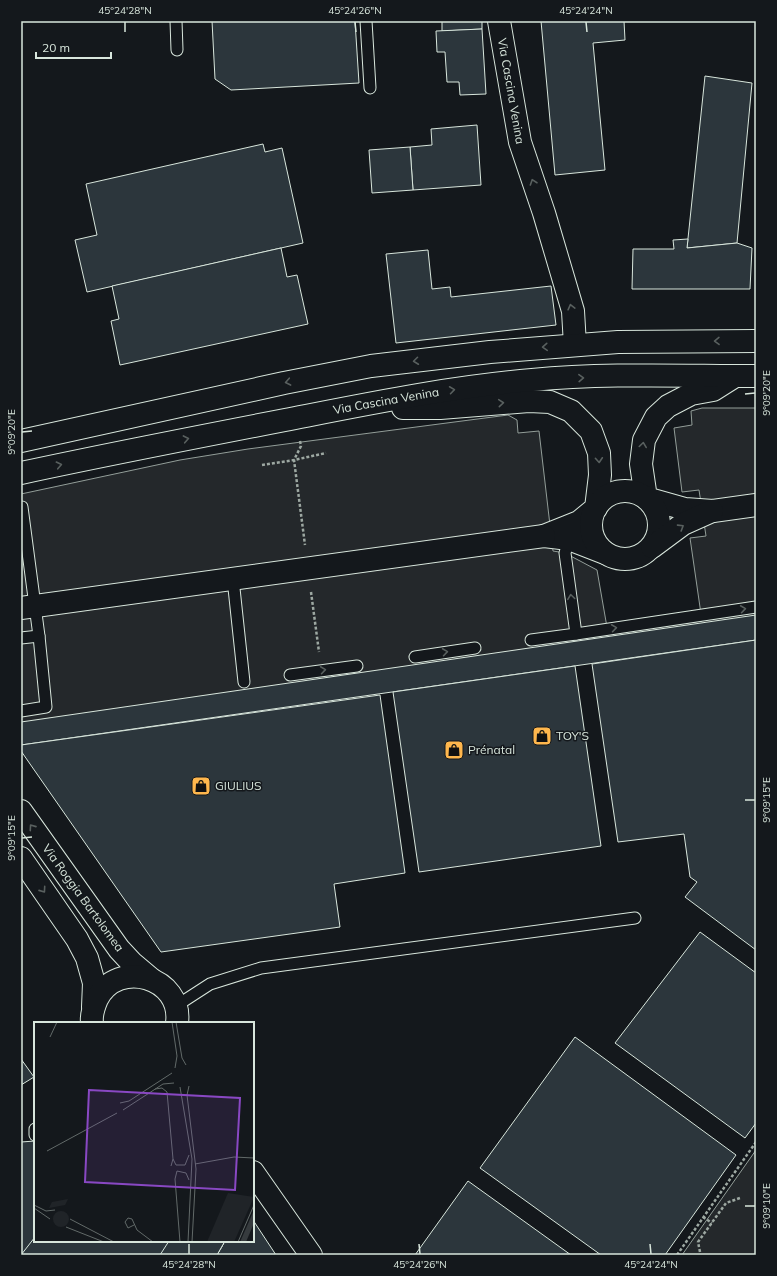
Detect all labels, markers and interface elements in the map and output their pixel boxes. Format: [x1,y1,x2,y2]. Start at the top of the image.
text: 45°24'28"N [98,4,152,17]
text: 45°24'26"N [328,4,382,17]
text: 45°24'24"N [559,4,613,17]
scale bar [36,34,111,60]
street label: Via Cascina Venina [495,37,528,145]
text: 20 m [42,40,70,55]
one-way arrow [530,179,538,186]
one-way arrow [567,303,576,310]
one-way arrow [714,337,720,345]
one-way arrow [542,343,548,352]
one-way arrow [413,356,419,365]
text: 9°09'20"E [760,370,773,416]
one-way arrow [578,373,584,382]
one-way arrow [285,378,291,386]
street label: Via Cascina Venina [332,384,440,417]
one-way arrow [449,386,455,395]
one-way arrow [498,399,504,408]
text: 9°09'20"E [5,409,18,455]
one-way arrow [183,435,190,443]
one-way arrow [638,442,647,449]
one-way arrow [595,457,604,463]
one-way arrow [56,461,62,469]
one-way arrow [677,524,684,531]
one-way arrow [567,594,576,601]
one-way arrow [740,605,746,614]
one-way arrow [611,624,617,633]
one-way arrow [442,648,448,657]
one-way arrow [320,666,326,675]
shop icon: TOY'S [531,725,553,747]
place label: TOY'S [556,728,589,743]
shop icon: Prénatal [443,739,465,761]
place label: Prénatal [468,742,515,757]
shop icon: GIULIUS [190,775,212,797]
text: 9°09'15"E [760,777,773,823]
place label: GIULIUS [215,778,262,793]
text: 9°09'15"E [5,815,18,861]
one-way arrow [30,825,37,832]
street label: Via Roggia Bartolomea [39,841,127,954]
one-way arrow [38,886,45,893]
inset map [34,1022,254,1242]
text: 9°09'10"E [760,1183,773,1229]
text: 45°24'28"N [162,1258,216,1271]
text: 45°24'26"N [393,1258,447,1271]
text: 45°24'24"N [624,1258,678,1271]

